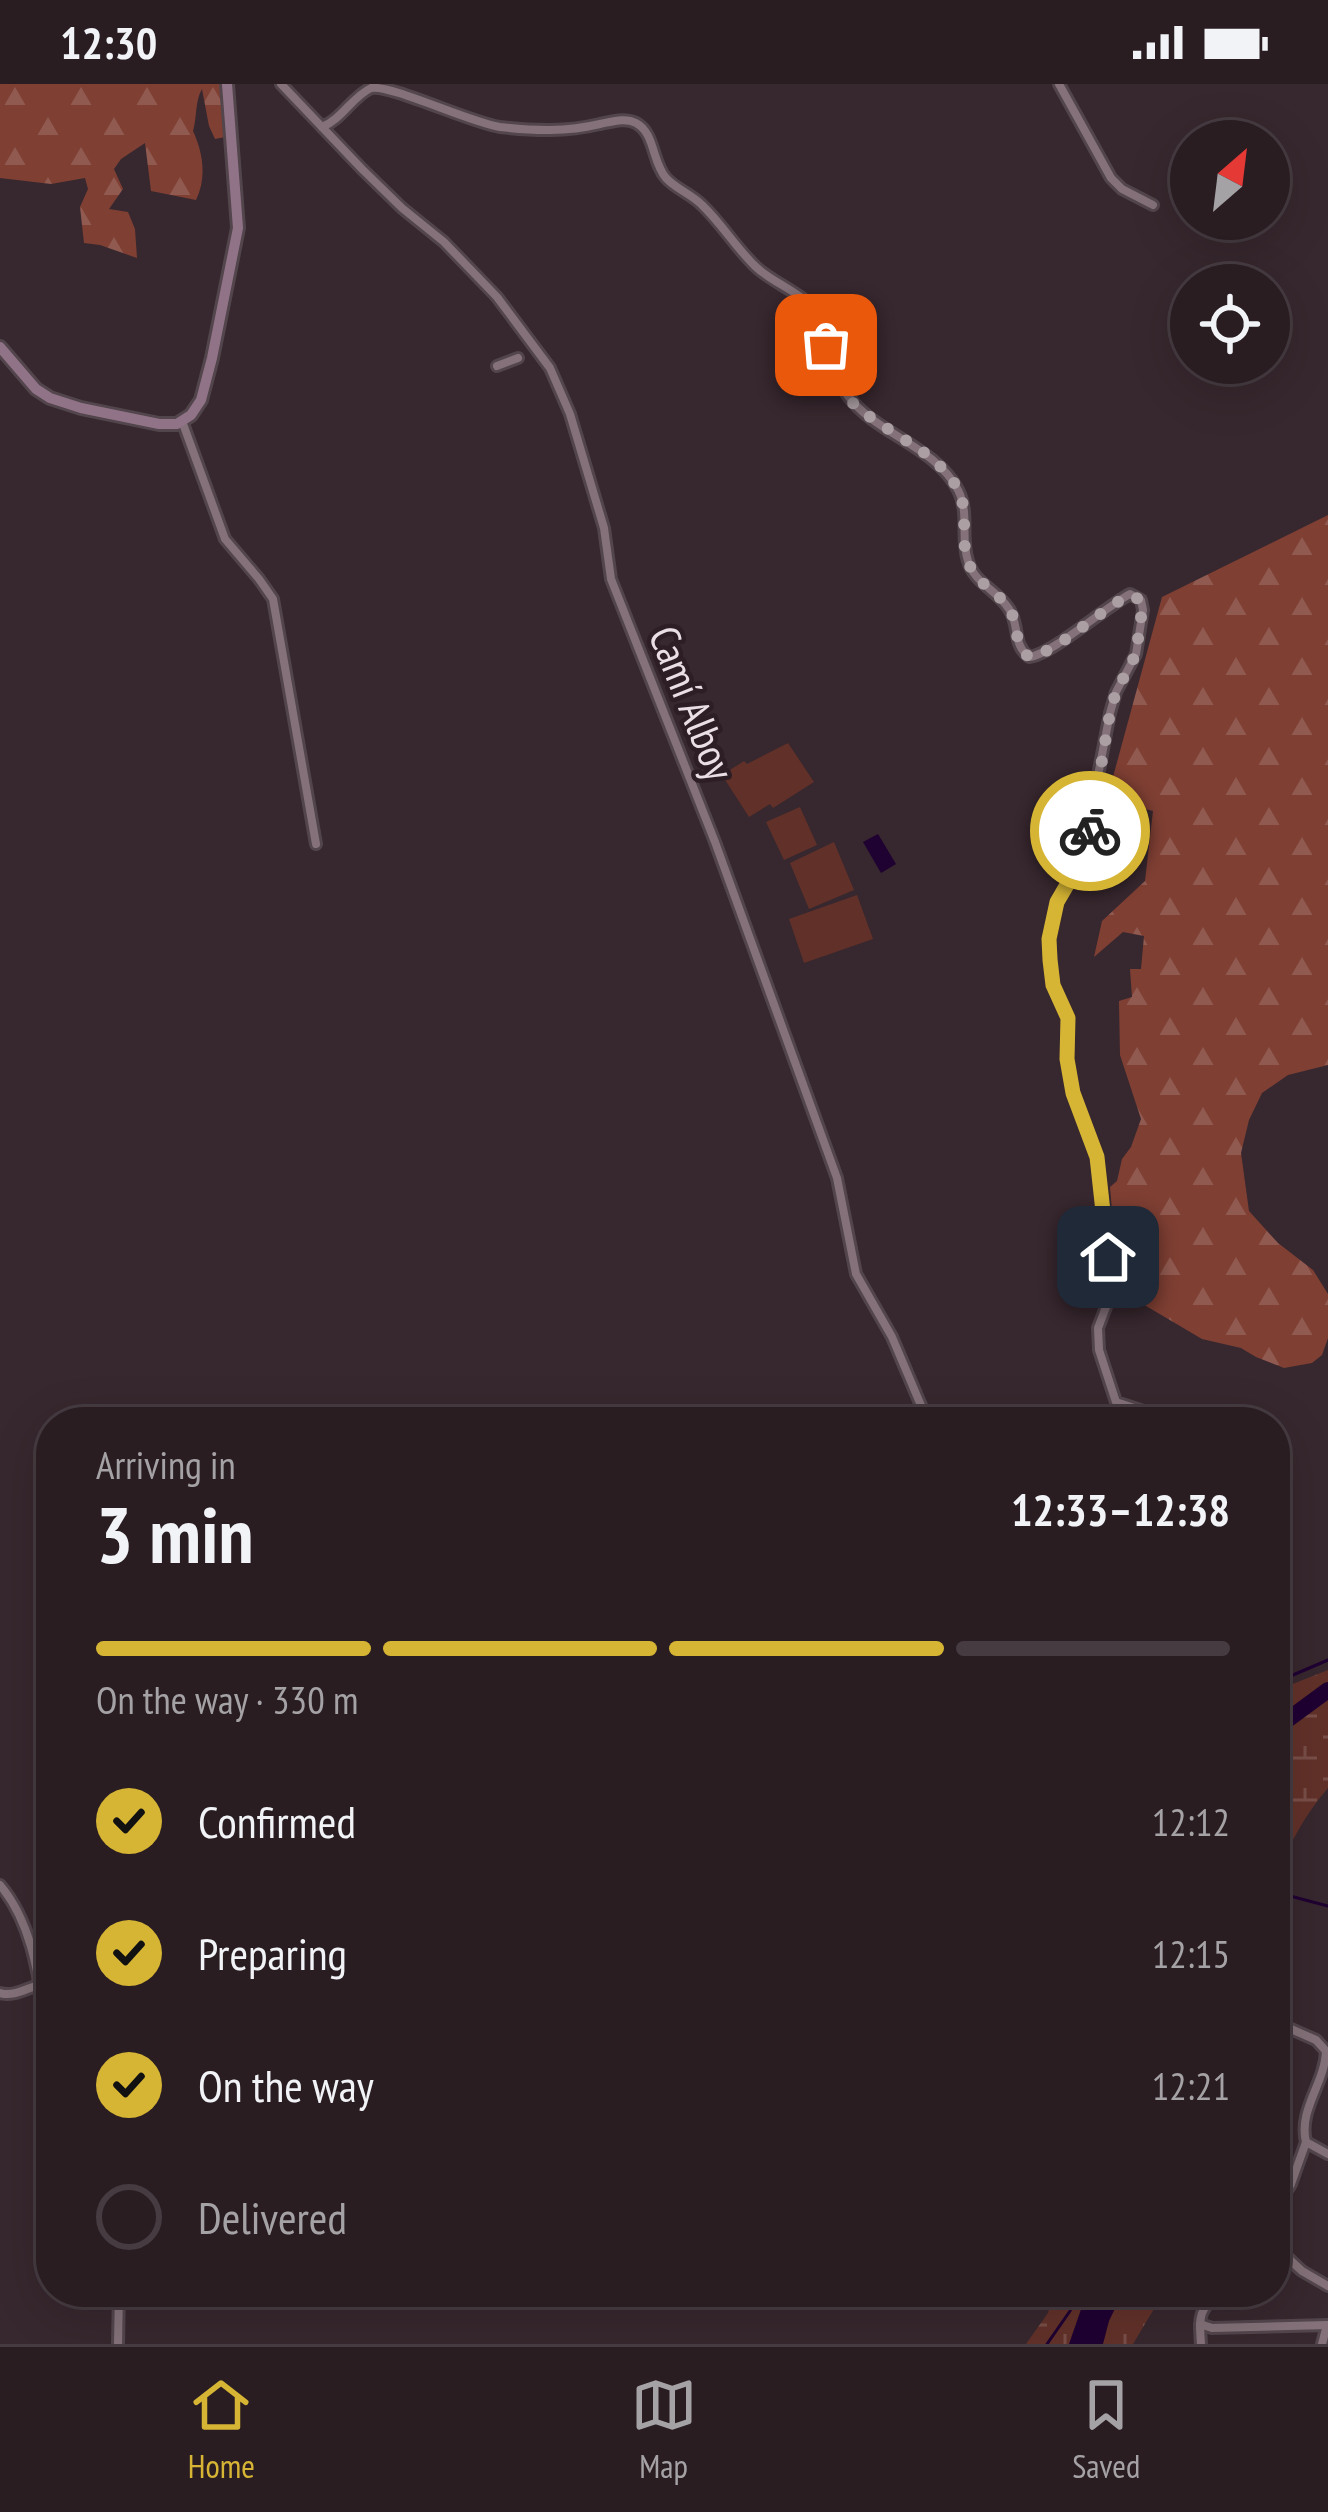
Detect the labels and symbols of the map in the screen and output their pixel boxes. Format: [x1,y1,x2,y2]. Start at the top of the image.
north arrow [1170,120,1290,240]
pin [775,294,877,396]
street label: Camí Alboy [637,618,748,788]
courier [1030,771,1150,891]
pin [1057,1206,1159,1308]

